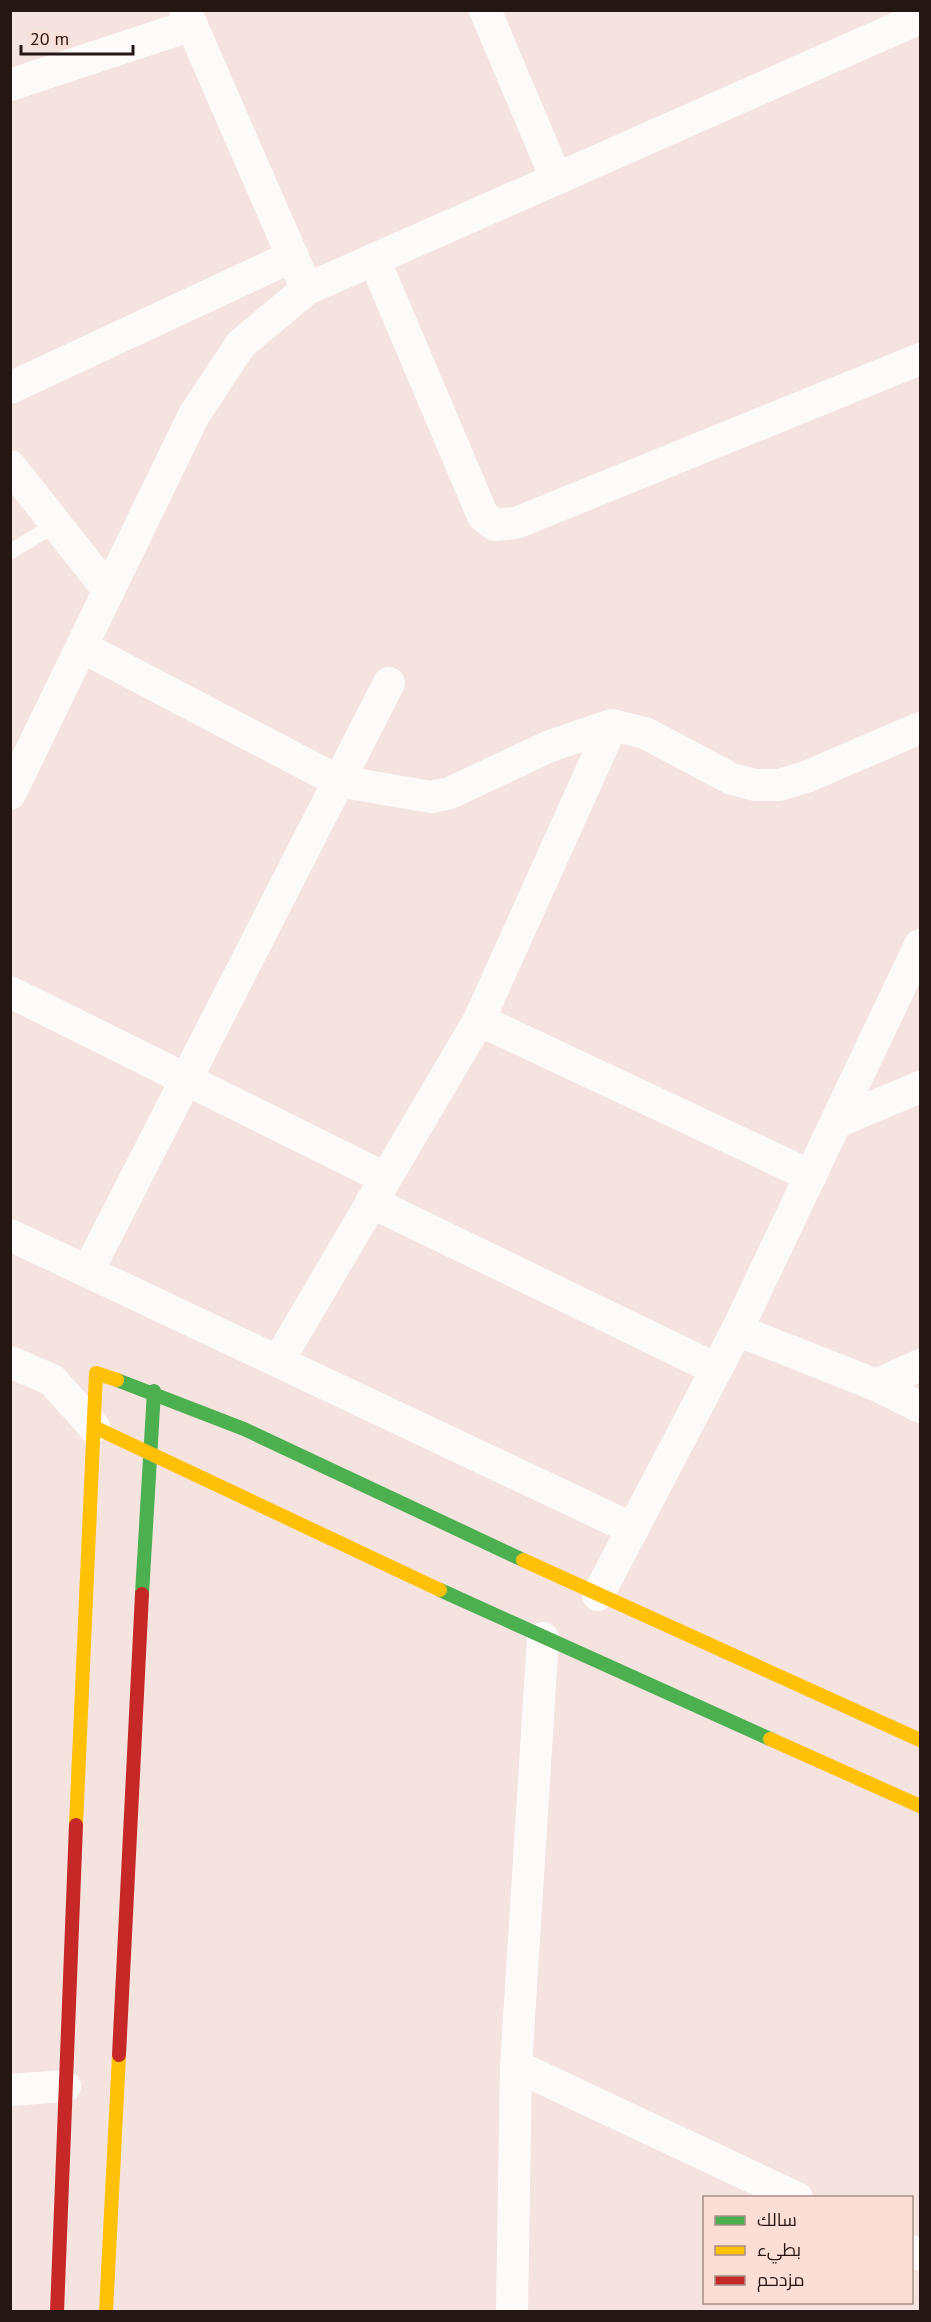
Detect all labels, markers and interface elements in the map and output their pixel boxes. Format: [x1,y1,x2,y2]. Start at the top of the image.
scale bar [21,18,134,56]
text: 20 m [30,27,69,50]
legend [703,2196,913,2304]
text: سالك [757,2208,797,2231]
text: بطيء [757,2238,801,2264]
text: مزدحم [757,2268,805,2292]

